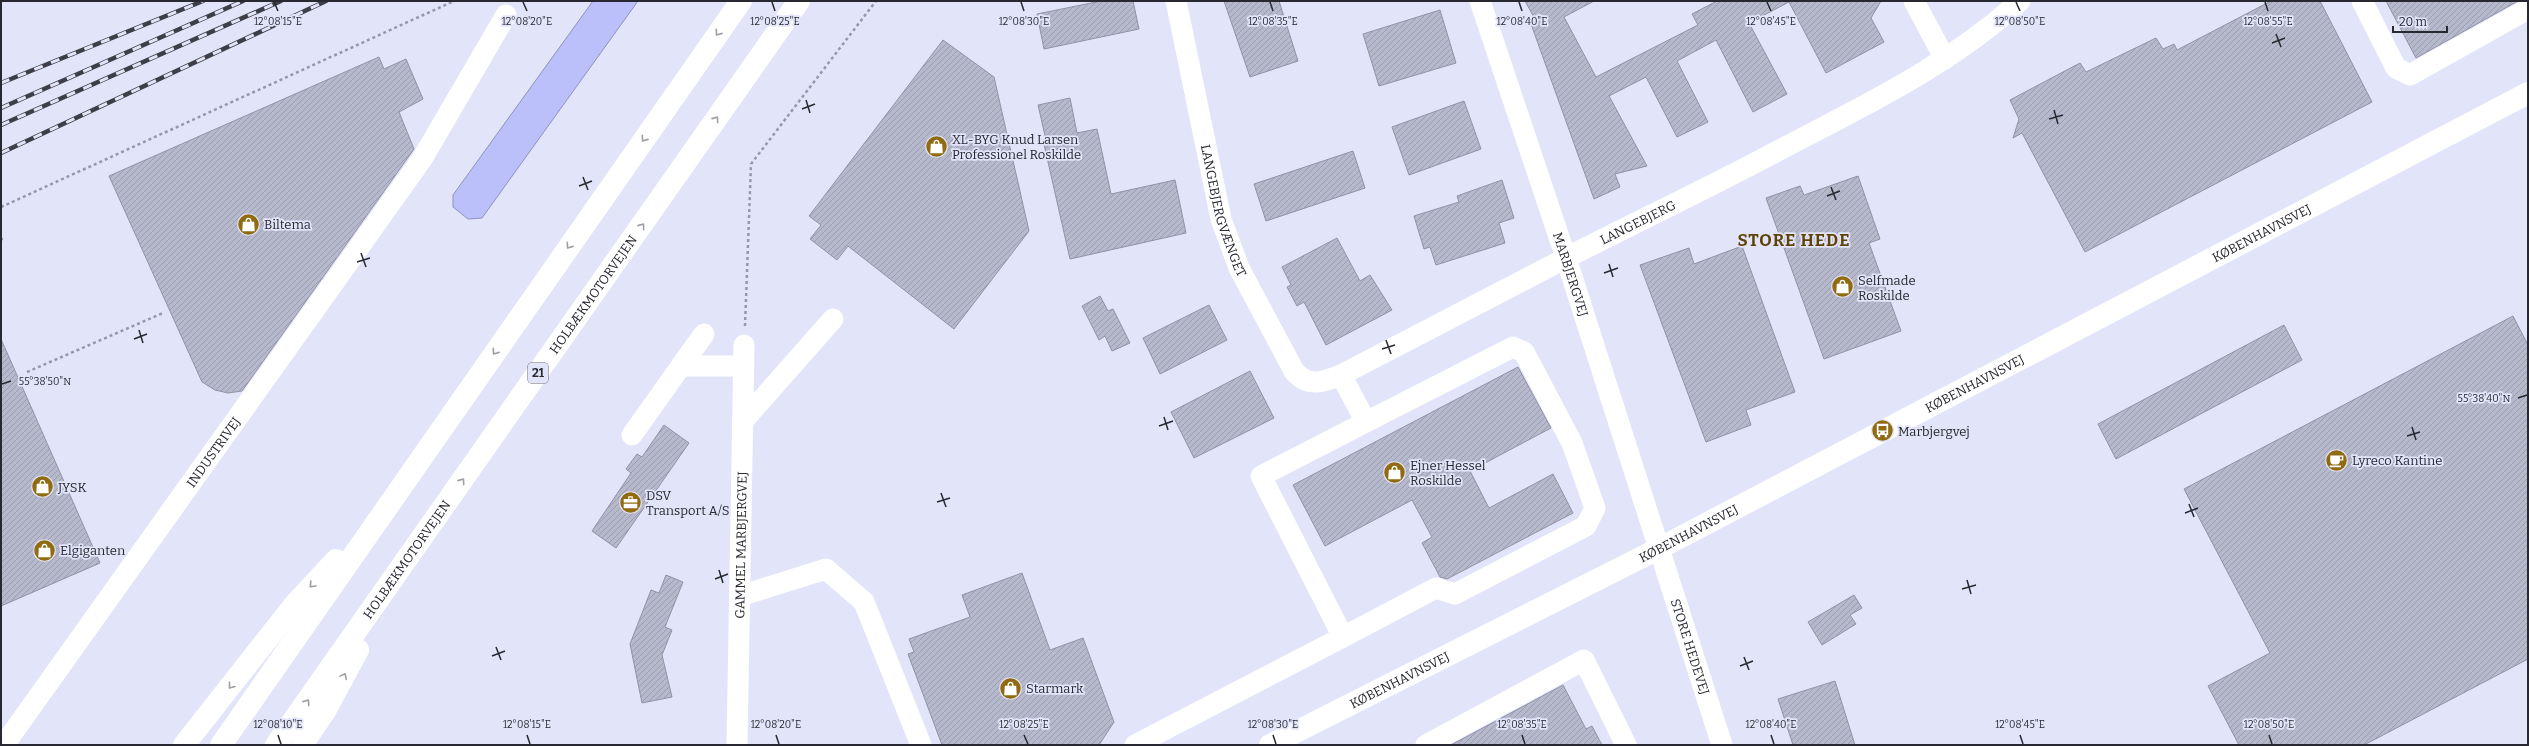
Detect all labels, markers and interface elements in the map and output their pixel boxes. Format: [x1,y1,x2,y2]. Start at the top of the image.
scale bar [2393,8,2447,34]
text: 20 m [2399,15,2428,29]
text: 12°08'15"E [254,16,302,28]
text: 12°08'20"E [502,16,552,28]
text: 12°08'25"E [750,16,800,28]
text: 12°08'30"E [999,16,1049,28]
text: 12°08'35"E [1248,16,1298,28]
text: 12°08'40"E [1497,16,1547,28]
text: 12°08'45"E [1746,16,1796,28]
text: 12°08'50"E [1995,16,2045,28]
text: 12°08'55"E [2243,16,2293,28]
one-way arrow [715,29,723,36]
one-way arrow [711,116,719,123]
place label: XL-BYG Knud Larsen Professionel Roskilde [952,132,1081,162]
shop icon: XL-BYG Knud Larsen Professionel Roskilde [923,133,949,159]
one-way arrow [642,135,649,142]
street label: LANGEBJERGVÆNGET [1198,143,1249,280]
street label: LANGEBJERG [1598,197,1679,248]
street label: KØBENHAVNSVEJ [2210,201,2314,265]
shop icon: Biltema [236,211,262,237]
place label: Biltema [264,217,311,232]
one-way arrow [637,223,644,230]
street label: MARBJERGVEJ [1550,230,1591,318]
district label: STORE HEDE [1737,230,1851,251]
street label: HOLBÆKMOTORVEJEN [547,232,640,357]
one-way arrow [566,242,574,249]
place label: Selfmade Roskilde [1858,273,1916,303]
shop icon: Selfmade Roskilde [1829,274,1855,300]
one-way arrow [493,348,500,355]
street label: KØBENHAVNSVEJ [1923,351,2027,416]
road number: 21 [528,363,548,383]
text: 55°38'50"N [19,376,71,388]
text: 55°38'40"N [2458,393,2510,405]
street label: INDUSTRIVEJ [183,414,244,490]
bus stop icon: Marbjergvej [1870,418,1896,444]
place label: Marbjergvej [1898,424,1970,439]
cafe icon: Lyreco Kantine [2324,447,2350,473]
place label: Lyreco Kantine [2352,453,2442,468]
place label: Ejner Hessel Roskilde [1410,458,1486,488]
shop icon: Ejner Hessel Roskilde [1381,459,1407,485]
street label: GAMMEL MARBJERGVEJ [732,471,750,619]
shop icon: JYSK [30,474,56,500]
one-way arrow [458,478,465,485]
place label: JYSK [57,480,87,495]
place label: DSV Transport A/S [646,488,730,518]
office icon: DSV Transport A/S [617,489,643,515]
street label: HOLBÆKMOTORVEJEN [360,497,454,622]
street label: KØBENHAVNSVEJ [1637,501,1741,565]
shop icon: Elgiganten [31,537,57,563]
place label: Elgiganten [60,543,126,558]
one-way arrow [310,580,317,588]
street label: STORE HEDEVEJ [1668,597,1712,697]
street label: KØBENHAVNSVEJ [1347,649,1452,711]
one-way arrow [339,673,347,680]
shop icon: Starmark [998,675,1024,701]
one-way arrow [228,681,235,688]
place label: Starmark [1026,681,1084,696]
one-way arrow [302,699,309,706]
text: 12°08'10"E [254,719,303,731]
text: 12°08'15"E [503,719,551,731]
text: 12°08'20"E [751,719,801,731]
text: 12°08'25"E [999,719,1049,731]
text: 12°08'30"E [1248,719,1298,731]
text: 12°08'35"E [1497,719,1547,731]
text: 12°08'40"E [1746,719,1796,731]
text: 12°08'45"E [1995,719,2045,731]
text: 12°08'50"E [2244,719,2294,731]

